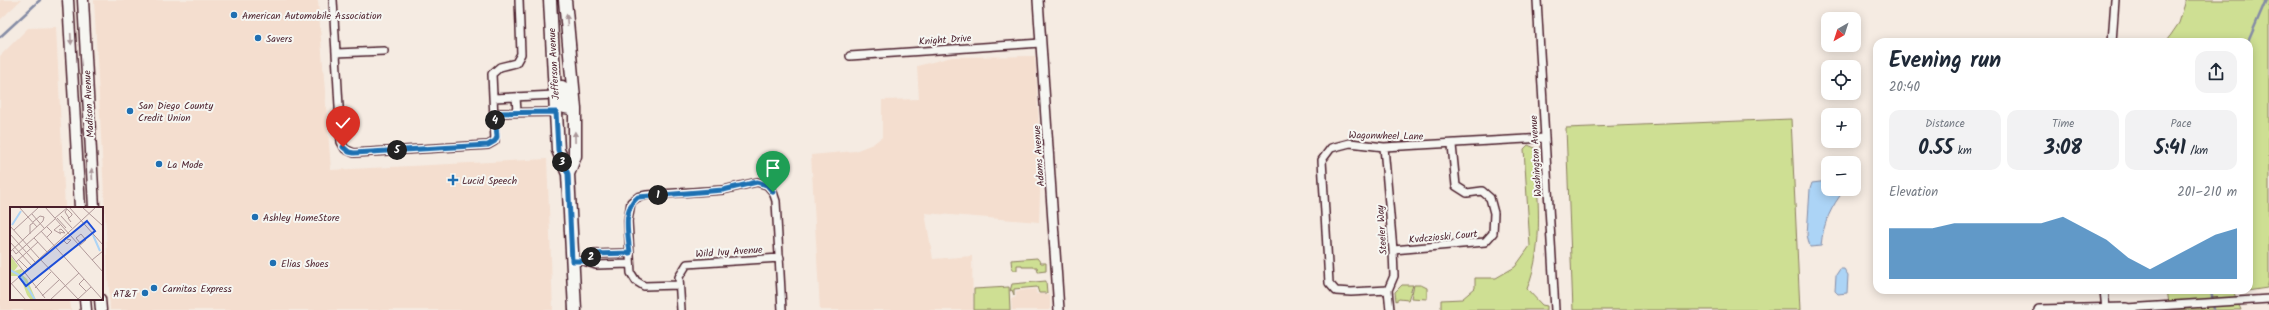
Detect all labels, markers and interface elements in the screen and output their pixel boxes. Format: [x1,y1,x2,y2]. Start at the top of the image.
place label: American Automobile Association [242,8,382,24]
marker: American Automobile Association [229,10,239,20]
north arrow [1821,12,1861,52]
map controls [1821,12,1861,196]
one-way arrow [563,14,570,26]
street label: Jefferson Avenue [544,27,564,100]
street label: Knight Drive [918,30,972,50]
place label: Savers [266,31,293,47]
one-way arrow [67,33,74,45]
marker: Savers [253,33,263,43]
text: Evening run [1889,44,2001,79]
button: share [2195,51,2237,93]
button: locate [1821,60,1861,100]
street label: Madison Avenue [79,69,99,138]
text: 20:40 [1889,77,1920,98]
place label: San Diego County Credit Union [138,98,213,126]
marker: San Diego County Credit Union [125,106,135,116]
pin [326,106,360,147]
button: + [1821,108,1861,148]
pin: 4 [485,110,505,130]
text: 4 [492,111,498,129]
icon: check [332,112,354,134]
street label: Washington Avenue [1526,114,1546,197]
text: Distance [1925,115,1965,133]
text: Time [2052,115,2074,133]
text: Pace [2171,115,2191,133]
street label: Adams Avenue [1029,124,1049,187]
street label: Wagonwheel Lane [1349,127,1424,145]
one-way arrow [572,130,578,143]
text: 0.55 [1918,133,1953,165]
text: 3:08 [2044,133,2082,165]
text: 5:41 [2154,133,2186,165]
pin: 5 [387,140,407,160]
text: 5 [394,141,400,159]
text: km [1953,142,1972,160]
text: /km [2186,142,2208,160]
pin [756,151,790,192]
pin: 3 [552,152,572,172]
text: 3 [559,153,565,171]
button: − [1821,156,1861,196]
place label: La Mode [167,157,204,173]
icon: arrive [762,157,784,179]
marker: La Mode [154,159,164,169]
one-way arrow [89,168,96,180]
place label: Lucid Speech [462,173,517,189]
marker: Lucid Speech [447,174,459,186]
text: Elevation [1889,182,1938,203]
text: 201–210 m [2177,182,2237,203]
pin: 1 [648,185,668,205]
text: 1 [656,186,660,204]
street label: Steeler Way [1372,204,1392,255]
inset map [10,207,103,300]
place label: Ashley HomeStore [263,210,340,226]
marker: Ashley HomeStore [250,212,260,222]
street label: Kvdczioski Court [1408,226,1478,248]
street label: Wild Ivy Avenue [695,242,764,262]
pin: 2 [581,247,601,267]
text: 2 [588,248,594,266]
place label: Elias Shoes [281,256,329,272]
marker: Elias Shoes [268,258,278,268]
place label: Carnitas Express [162,281,232,297]
marker: Carnitas Express [149,283,159,293]
place label: AT&T [113,286,139,302]
marker: AT&T [140,288,150,298]

